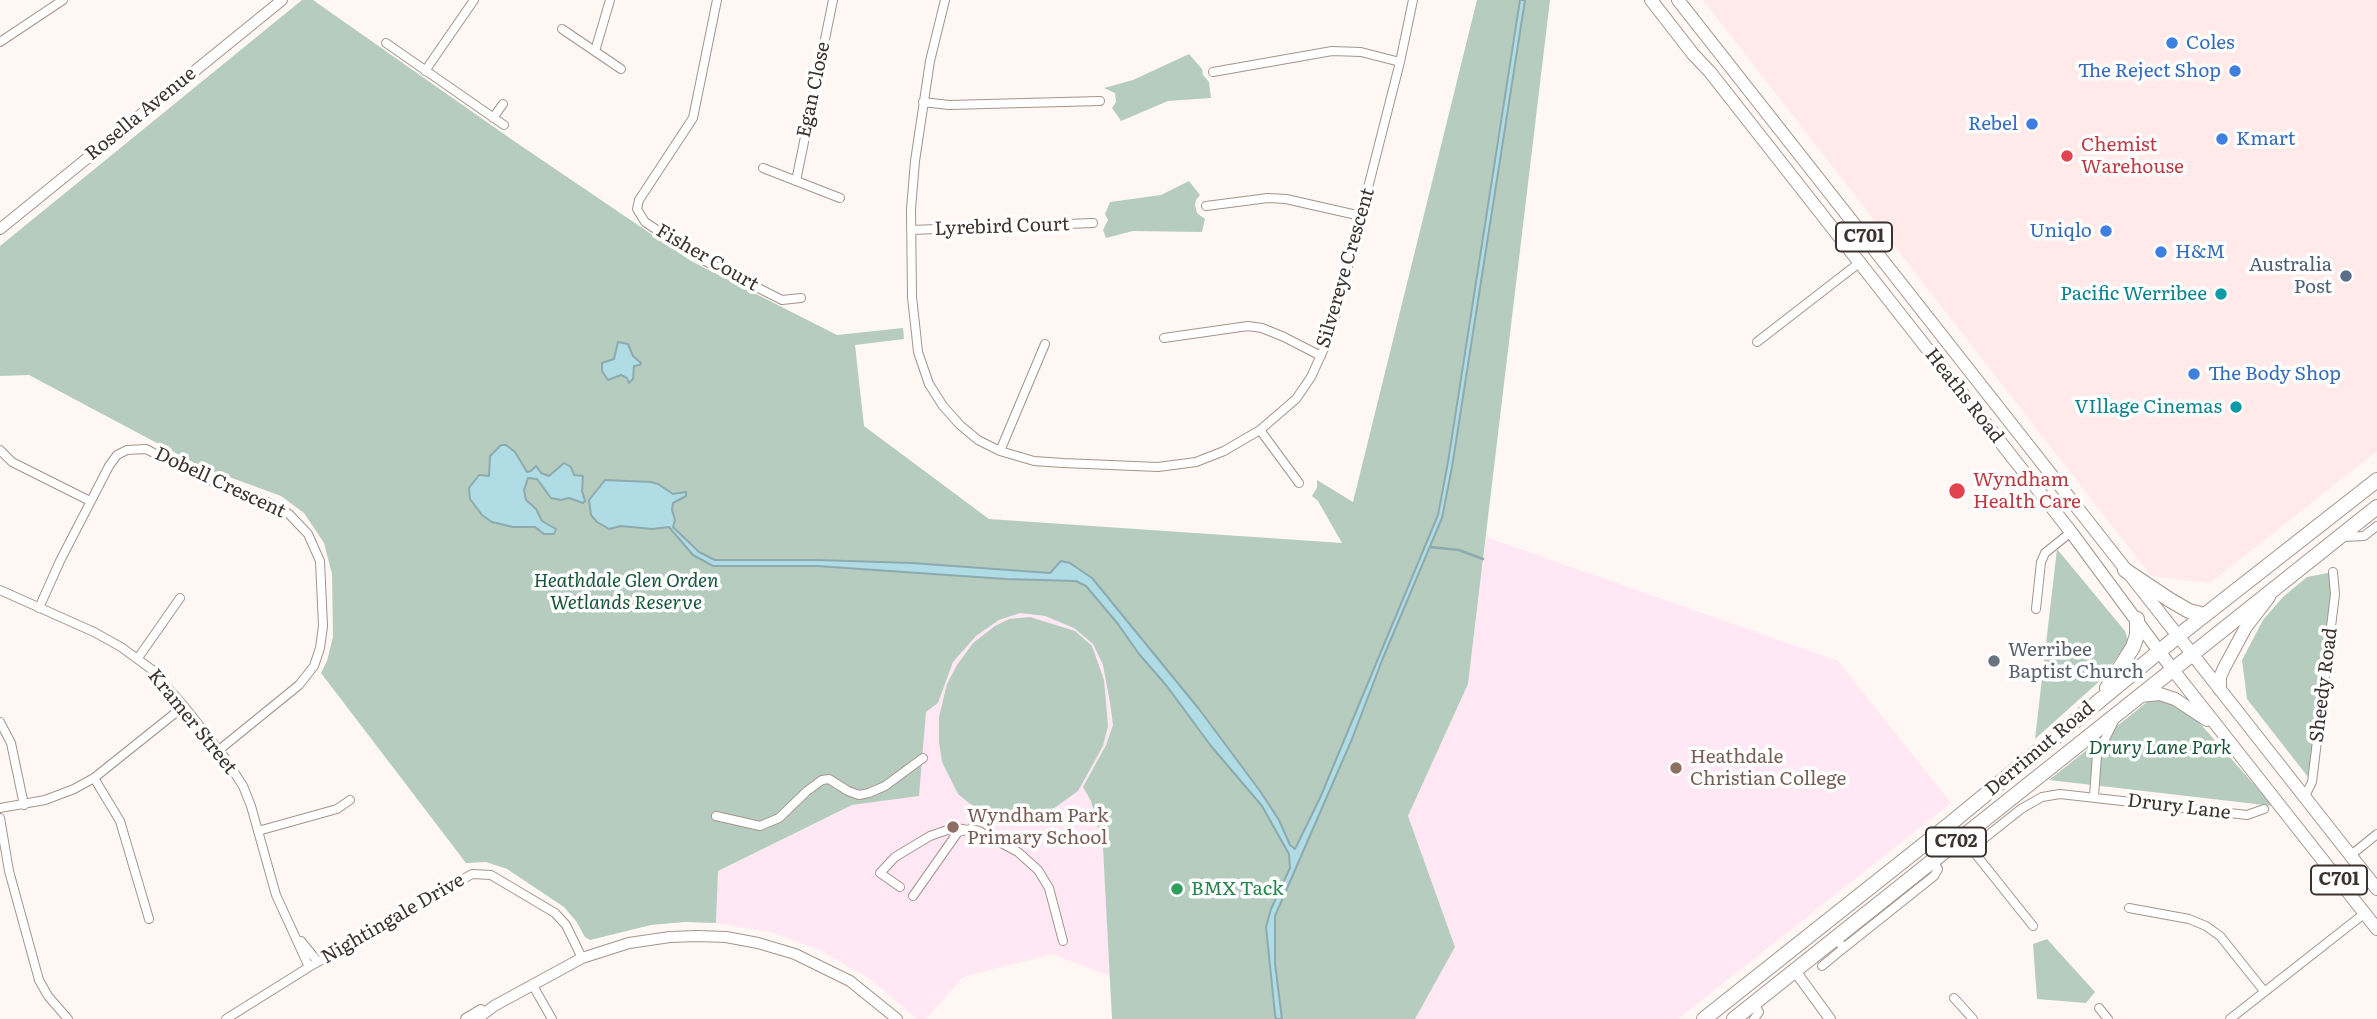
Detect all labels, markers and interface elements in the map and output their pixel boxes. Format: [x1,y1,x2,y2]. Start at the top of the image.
place label: Coles [2186,32,2234,54]
marker: Coles [2164,35,2180,51]
street label: Egan Close [793,40,835,140]
place label: The Reject Shop [2078,60,2221,82]
street label: Rosella Avenue [81,62,201,166]
marker: The Reject Shop [2227,63,2243,79]
place label: Rebel [1968,113,2018,135]
marker: Rebel [2024,116,2040,132]
place label: Kmart [2236,128,2295,150]
marker: Kmart [2214,131,2230,147]
place label: Chemist Warehouse [2081,134,2184,178]
marker: Chemist Warehouse [2059,148,2075,164]
street label: Silvereye Crescent [1312,185,1380,351]
street label: Lyrebird Court [934,213,1070,241]
street label: Fisher Court [652,220,762,296]
place label: Uniqlo [2030,220,2092,242]
road number: C701 [1836,222,1892,251]
marker: Uniqlo [2098,223,2114,239]
place label: H&M [2175,241,2225,263]
marker: H&M [2153,244,2169,260]
place label: Australia Post [2249,254,2332,298]
marker: Australia Post [2338,268,2354,284]
place label: Pacific Werribee [2060,283,2207,305]
marker: Pacific Werribee [2213,286,2229,302]
street label: Heaths Road [1920,344,2008,448]
place label: The Body Shop [2208,363,2341,385]
marker: The Body Shop [2186,366,2202,382]
place label: VIllage Cinemas [2075,396,2222,418]
marker: VIllage Cinemas [2228,399,2244,415]
street label: Dobell Crescent [151,443,289,523]
place label: Wyndham Health Care [1973,469,2081,513]
marker: Wyndham Health Care [1947,481,1967,501]
park label: Heathdale Glen Orden Wetlands Reserve [533,570,719,614]
street label: Sheedy Road [2306,626,2342,744]
place label: Werribee Baptist Church [2008,639,2144,683]
marker: Werribee Baptist Church [1986,653,2002,669]
street label: Kramer Street [143,665,241,779]
street label: Derrimut Road [1981,697,2099,801]
park label: Drury Lane Park [2088,737,2232,759]
place label: Heathdale Christian College [1690,746,1846,790]
marker: Heathdale Christian College [1668,760,1684,776]
street label: Drury Lane [2126,789,2232,825]
place label: Wyndham Park Primary School [967,805,1109,849]
marker: Wyndham Park Primary School [945,819,961,835]
road number: C702 [1926,828,1986,856]
road number: C701 [2311,866,2367,894]
street label: Nightingale Drive [318,869,468,969]
place label: BMX Tack [1191,878,1284,900]
marker: BMX Tack [1169,881,1185,897]

